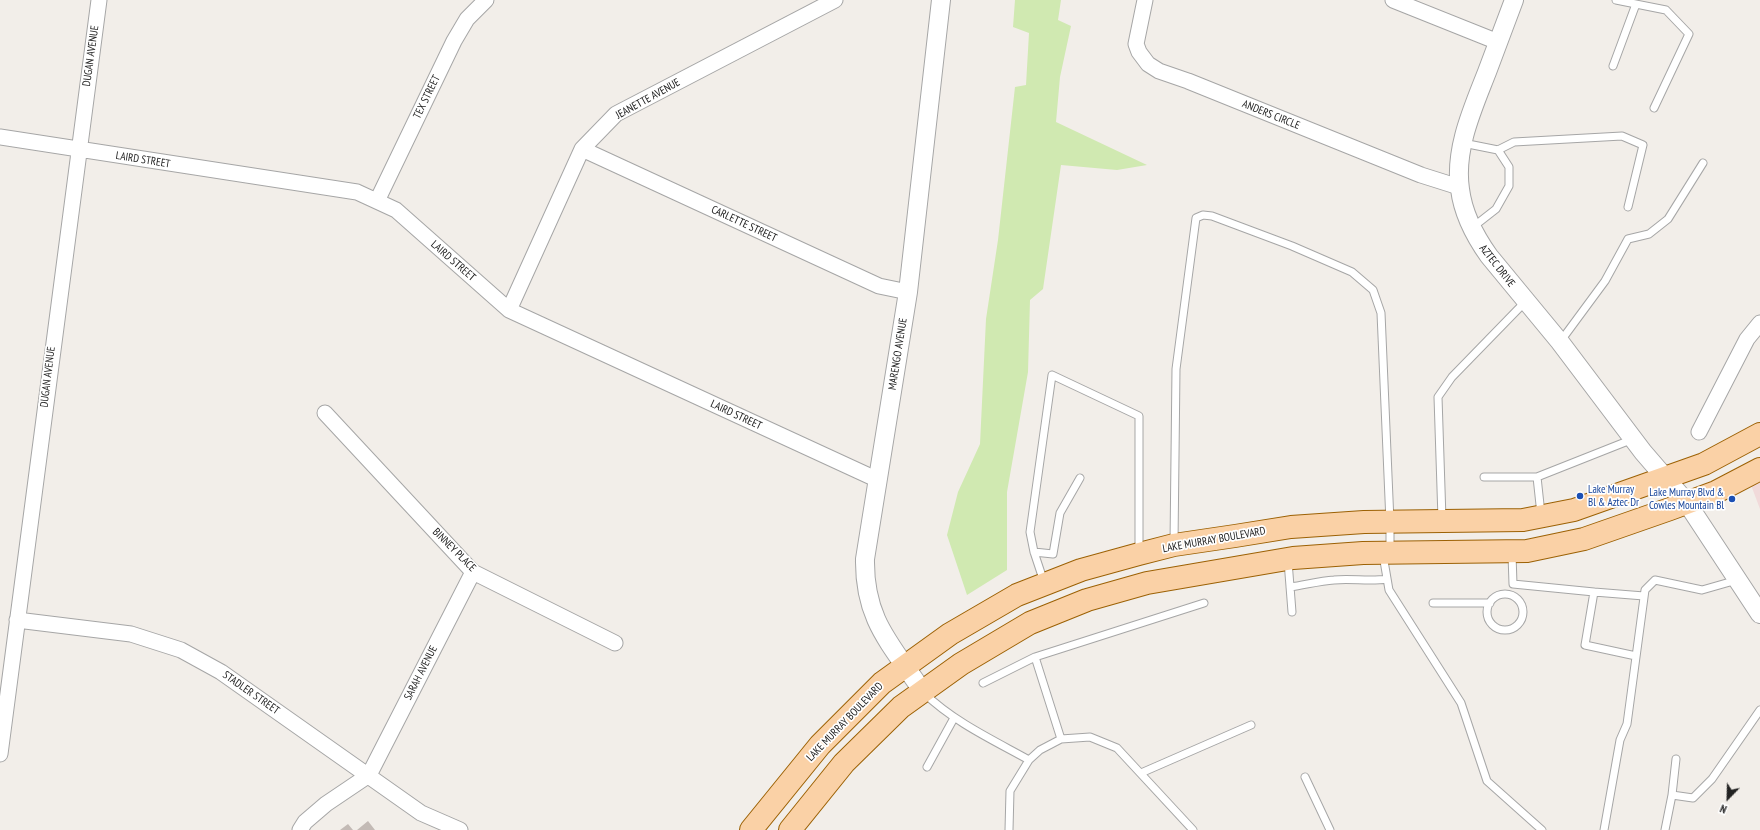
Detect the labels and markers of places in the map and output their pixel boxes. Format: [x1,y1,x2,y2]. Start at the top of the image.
place label: Lake Murray Bl & Aztec Dr [1588,483,1639,509]
place label: Lake Murray Blvd & Cowles Mountain Bl [1649,486,1724,512]
marker: Lake Murray Bl & Aztec Dr [1575,491,1585,501]
marker: Lake Murray Blvd & Cowles Mountain Bl [1727,494,1737,504]

